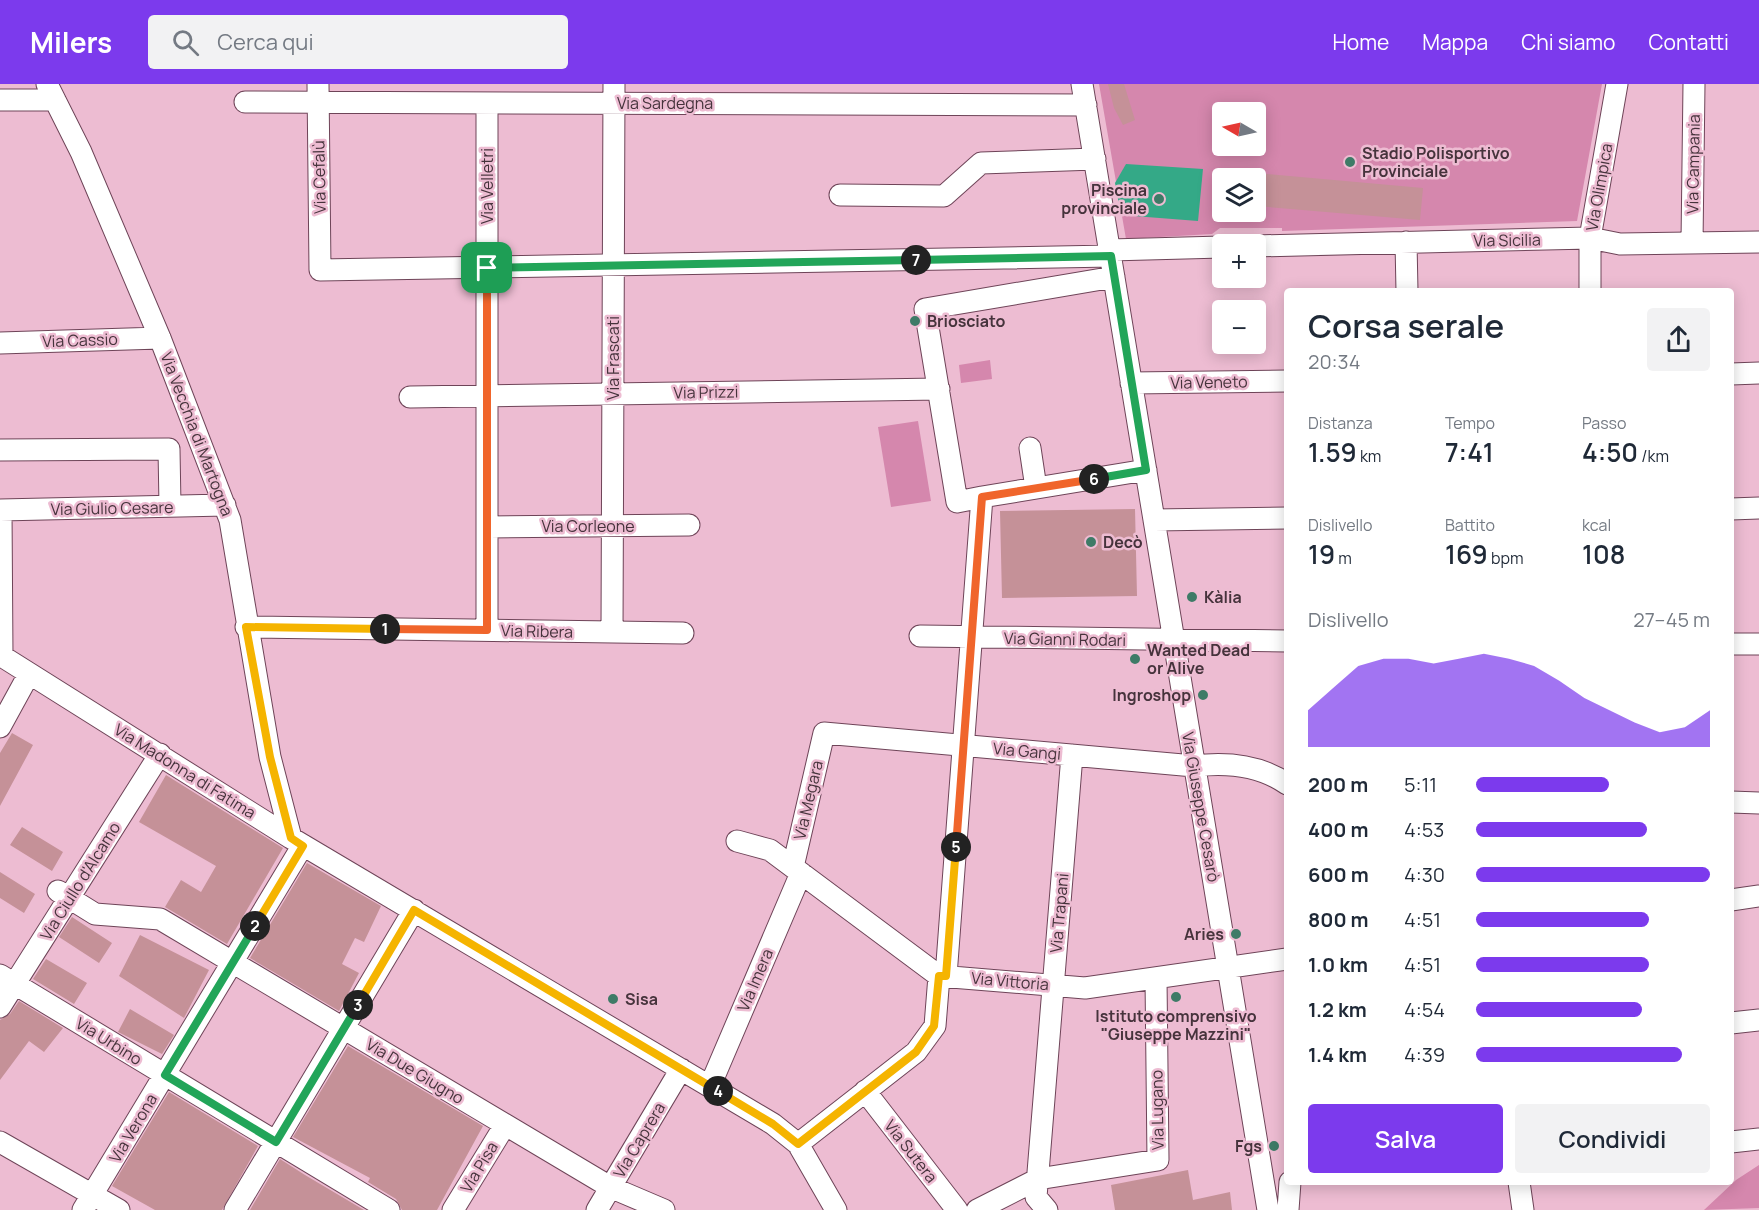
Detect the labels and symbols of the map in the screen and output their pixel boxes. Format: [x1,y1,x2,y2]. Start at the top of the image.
street label: Via Sardegna [617,92,713,114]
north arrow [1212,102,1266,156]
street label: Via Campania [1681,114,1705,214]
street label: Via Cefalù [307,140,331,214]
street label: Via Olimpica [1580,141,1618,233]
place label: Stadio Polisportivo Provinciale [1362,142,1510,182]
street label: Via Velletri [476,148,498,224]
marker: Stadio Polisportivo Provinciale [1343,155,1357,169]
place label: Piscina provinciale [1061,179,1147,219]
marker: Piscina provinciale [1152,192,1166,206]
street label: Via Sicilia [1473,228,1541,252]
pin [461,242,512,293]
pin: 7 [901,245,931,275]
place label: Briosciato [927,310,1005,332]
marker: Briosciato [908,314,922,328]
street label: Via Frascati [602,316,624,400]
street label: Via Cassio [42,328,118,352]
street label: Via Vecchia di Martogna [156,349,238,519]
street label: Via Veneto [1170,370,1248,394]
street label: Via Prizzi [673,380,739,404]
pin: 6 [1079,464,1109,494]
street label: Via Giulio Cesare [50,496,174,520]
street label: Via Corleone [541,515,635,537]
place label: Decò [1103,531,1143,553]
marker: Decò [1084,535,1098,549]
place label: Kàlia [1204,586,1242,608]
marker: Kàlia [1185,590,1199,604]
pin: 1 [370,614,400,644]
street label: Via Ribera [501,619,573,643]
street label: Via Gianni Rodari [1004,627,1126,651]
place label: Wanted Dead or Alive [1147,639,1250,679]
marker: Wanted Dead or Alive [1128,652,1142,666]
place label: Ingroshop [1112,684,1191,706]
marker: Ingroshop [1196,688,1210,702]
street label: Via Madonna di Fatima [110,718,260,824]
street label: Via Giuseppe Cesarò [1177,730,1225,884]
street label: Via Gangi [992,737,1062,765]
street label: Via Megara [788,758,828,842]
street label: Via Ciullo d'Alcamo [35,818,125,944]
pin: 5 [941,832,971,862]
street label: Via Trapani [1045,872,1073,954]
pin: 2 [240,911,270,941]
place label: Aries [1184,923,1224,945]
marker: Aries [1229,927,1243,941]
street label: Via Imera [732,945,778,1015]
street label: Via Vittoria [970,967,1050,995]
place label: Sisa [625,988,658,1010]
pin: 3 [343,990,373,1020]
marker: Istituto comprensivo "Giuseppe Mazzini" [1169,990,1183,1004]
marker: Sisa [606,992,620,1006]
place label: Istituto comprensivo "Giuseppe Mazzini" [1095,1005,1257,1045]
street label: Via Urbino [72,1012,146,1070]
street label: Via Due Giugno [362,1033,468,1109]
street label: Via Lugano [1145,1070,1169,1150]
pin: 4 [703,1076,733,1106]
street label: Via Verona [104,1089,162,1167]
street label: Via Caprera [608,1098,670,1182]
street label: Via Sutera [879,1115,943,1187]
place label: Fgs [1235,1135,1262,1157]
street label: Via Pisa [455,1137,503,1197]
marker: Fgs [1267,1139,1281,1153]

